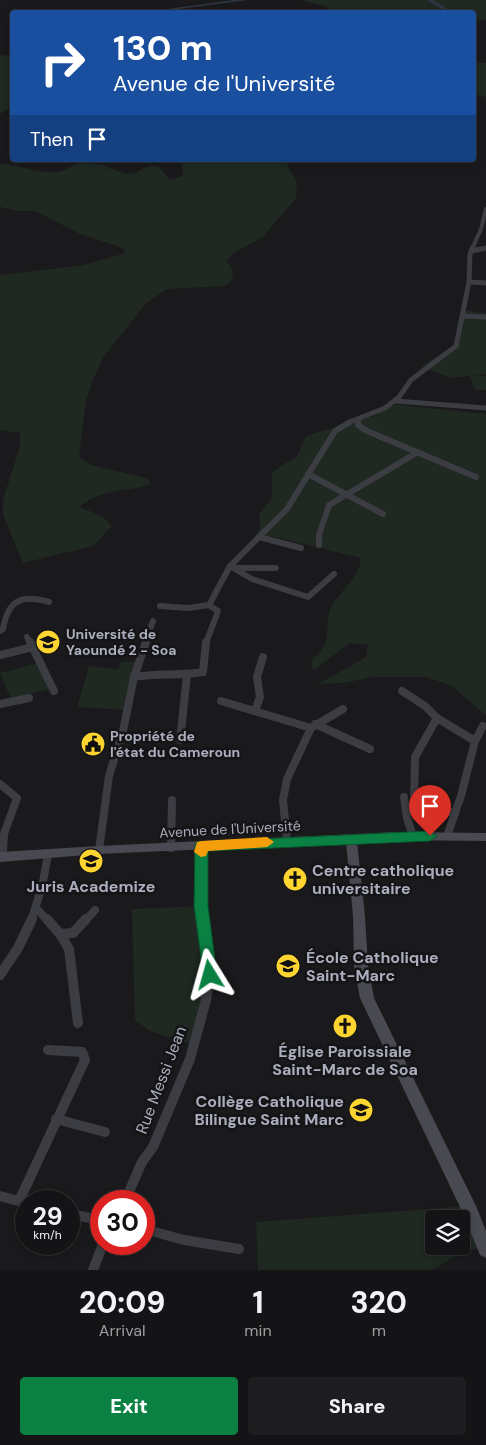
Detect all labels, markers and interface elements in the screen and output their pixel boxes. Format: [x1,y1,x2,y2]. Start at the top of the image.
text: 130 m [113,25,213,71]
icon: right [30,30,95,95]
text: Avenue de l'Université [113,69,335,98]
icon: arrive [83,125,111,153]
text: Then [30,127,73,152]
place label: Université de Yaoundé 2 - Soa [66,625,177,659]
school or university icon: Université de Yaoundé 2 - Soa [35,629,61,655]
place label: Propriété de l'état du Cameroun [110,727,240,761]
public building icon: Propriété de l'état du Cameroun [80,731,106,757]
pin [409,785,451,836]
icon: arrive [416,792,444,820]
street label: Avenue de l'Université [159,816,301,842]
school or university icon: Juris Academize [78,848,104,874]
place label: Centre catholique universitaire [312,860,454,899]
church icon: Centre catholique universitaire [282,866,308,892]
place label: Juris Academize [27,876,155,897]
place label: École Catholique Saint-Marc [306,947,439,986]
position arrow [183,948,235,1000]
school or university icon: École Catholique Saint-Marc [275,953,301,979]
church icon: Église Paroissiale Saint-Marc de Soa [332,1013,358,1039]
street label: Rue Messi Jean [131,1023,191,1137]
place label: Église Paroissiale Saint-Marc de Soa [272,1041,418,1080]
place label: Collège Catholique Bilingue Saint Marc [194,1091,344,1130]
school or university icon: Collège Catholique Bilingue Saint Marc [348,1097,374,1123]
speed limit sign: 30 [90,1190,155,1255]
text: 29 [32,1200,63,1233]
map controls [425,1210,470,1255]
button: layers [425,1210,470,1255]
text: km/h [33,1227,62,1243]
text: 20:09 [79,1283,165,1322]
text: 1 [252,1283,263,1322]
text: 320 [351,1283,407,1322]
text: Arrival [99,1320,145,1341]
text: min [244,1320,272,1341]
text: m [372,1320,386,1341]
button: Exit [20,1377,238,1435]
button: Share [248,1377,466,1435]

